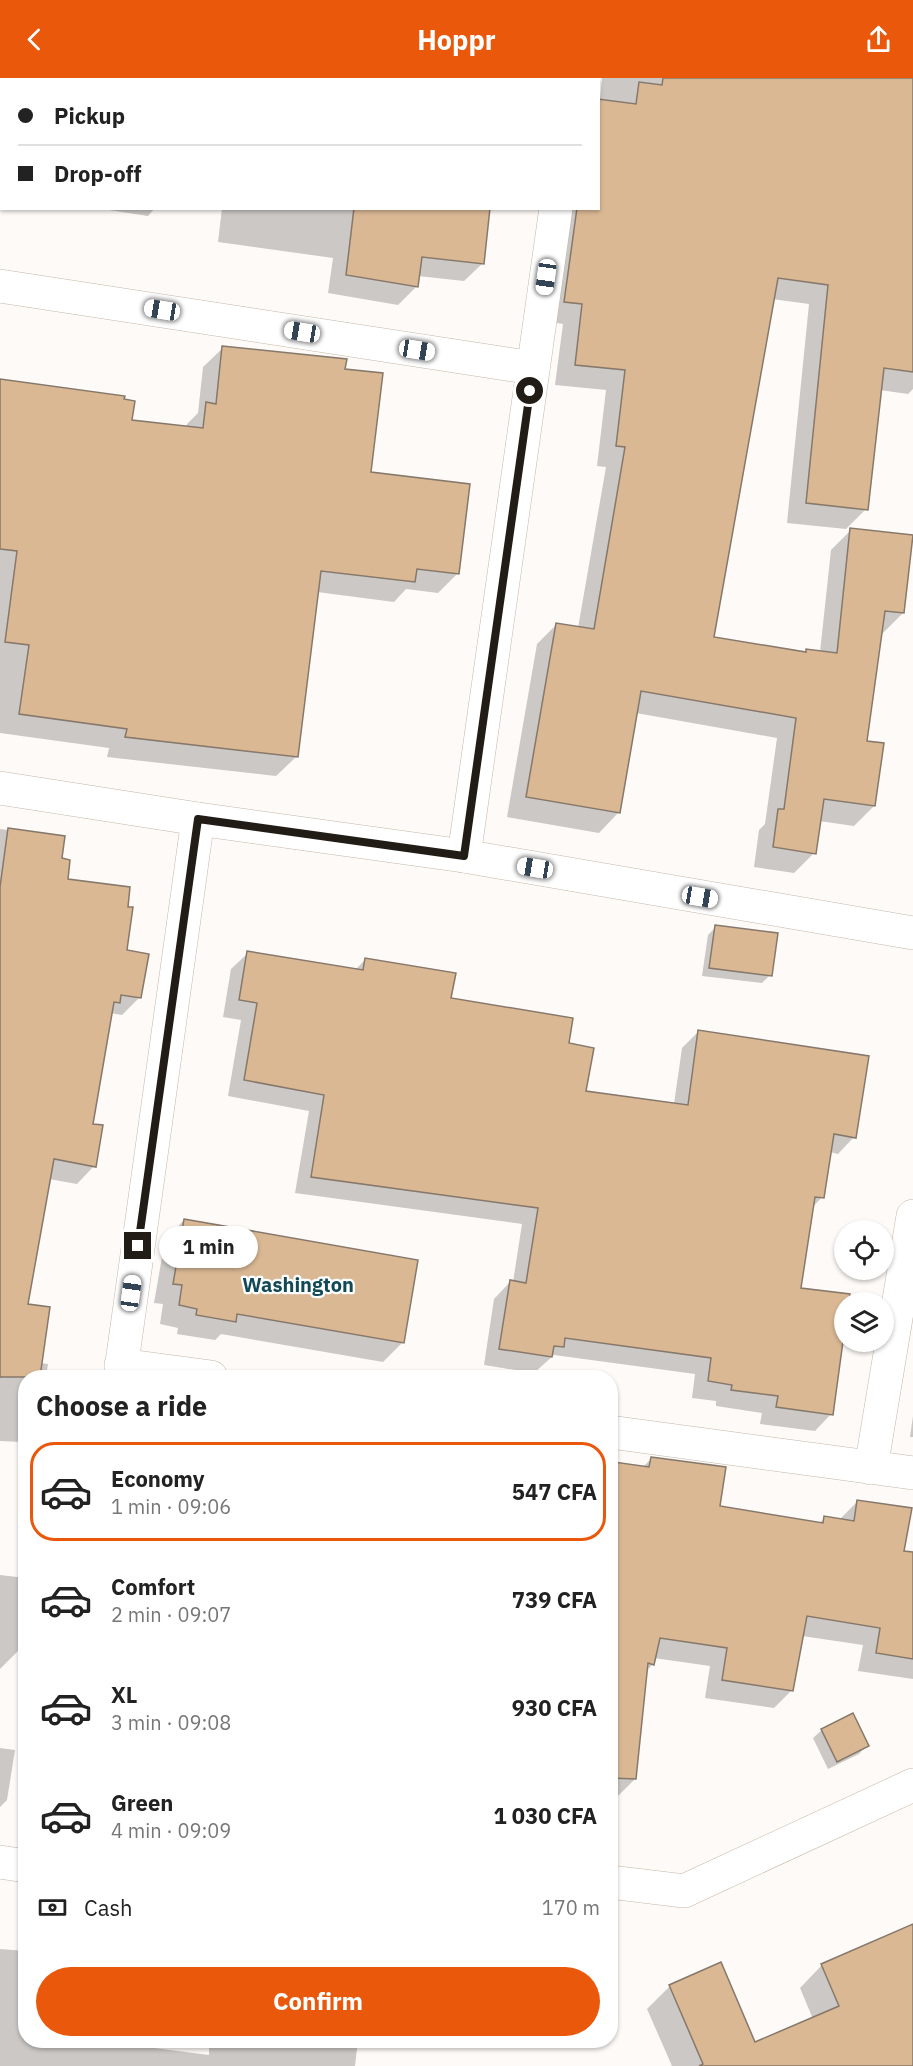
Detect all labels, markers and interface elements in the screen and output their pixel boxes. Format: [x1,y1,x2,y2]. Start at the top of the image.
text: Hoppr [417,22,496,57]
icon: back [18,23,51,56]
icon: share [862,23,895,56]
text: Pickup [54,101,125,130]
text: Drop-off [54,159,141,188]
car [535,258,557,296]
car [143,298,181,322]
car [283,320,321,344]
car [398,338,436,362]
route start [516,377,543,404]
car [516,856,554,880]
car [681,885,719,909]
map controls [834,1220,894,1352]
button: locate [834,1220,894,1280]
callout: 1 min [159,1225,258,1267]
route end [124,1232,151,1259]
text: 1 min [182,1233,235,1260]
district label: Washington [242,1271,354,1298]
car [120,1274,142,1312]
button: layers [834,1292,894,1352]
text: Choose a ride [36,1388,207,1423]
text: Economy [111,1464,205,1493]
icon: car [39,1465,93,1519]
text: 547 CFA [512,1477,597,1506]
text: 1 min · 09:06 [111,1493,231,1520]
text: Comfort [111,1572,195,1601]
icon: car [39,1573,93,1627]
text: 739 CFA [512,1585,597,1614]
text: 2 min · 09:07 [111,1601,231,1628]
text: XL [111,1680,137,1709]
icon: car [39,1681,93,1735]
text: 930 CFA [512,1693,597,1722]
text: 3 min · 09:08 [111,1709,231,1736]
text: Green [111,1788,173,1817]
icon: car [39,1789,93,1843]
text: 1 030 CFA [493,1801,597,1830]
text: 4 min · 09:09 [111,1817,231,1844]
icon: cash [36,1891,69,1924]
text: Cash [84,1893,133,1922]
text: 170 m [542,1894,600,1921]
button: Confirm [36,1967,600,2036]

